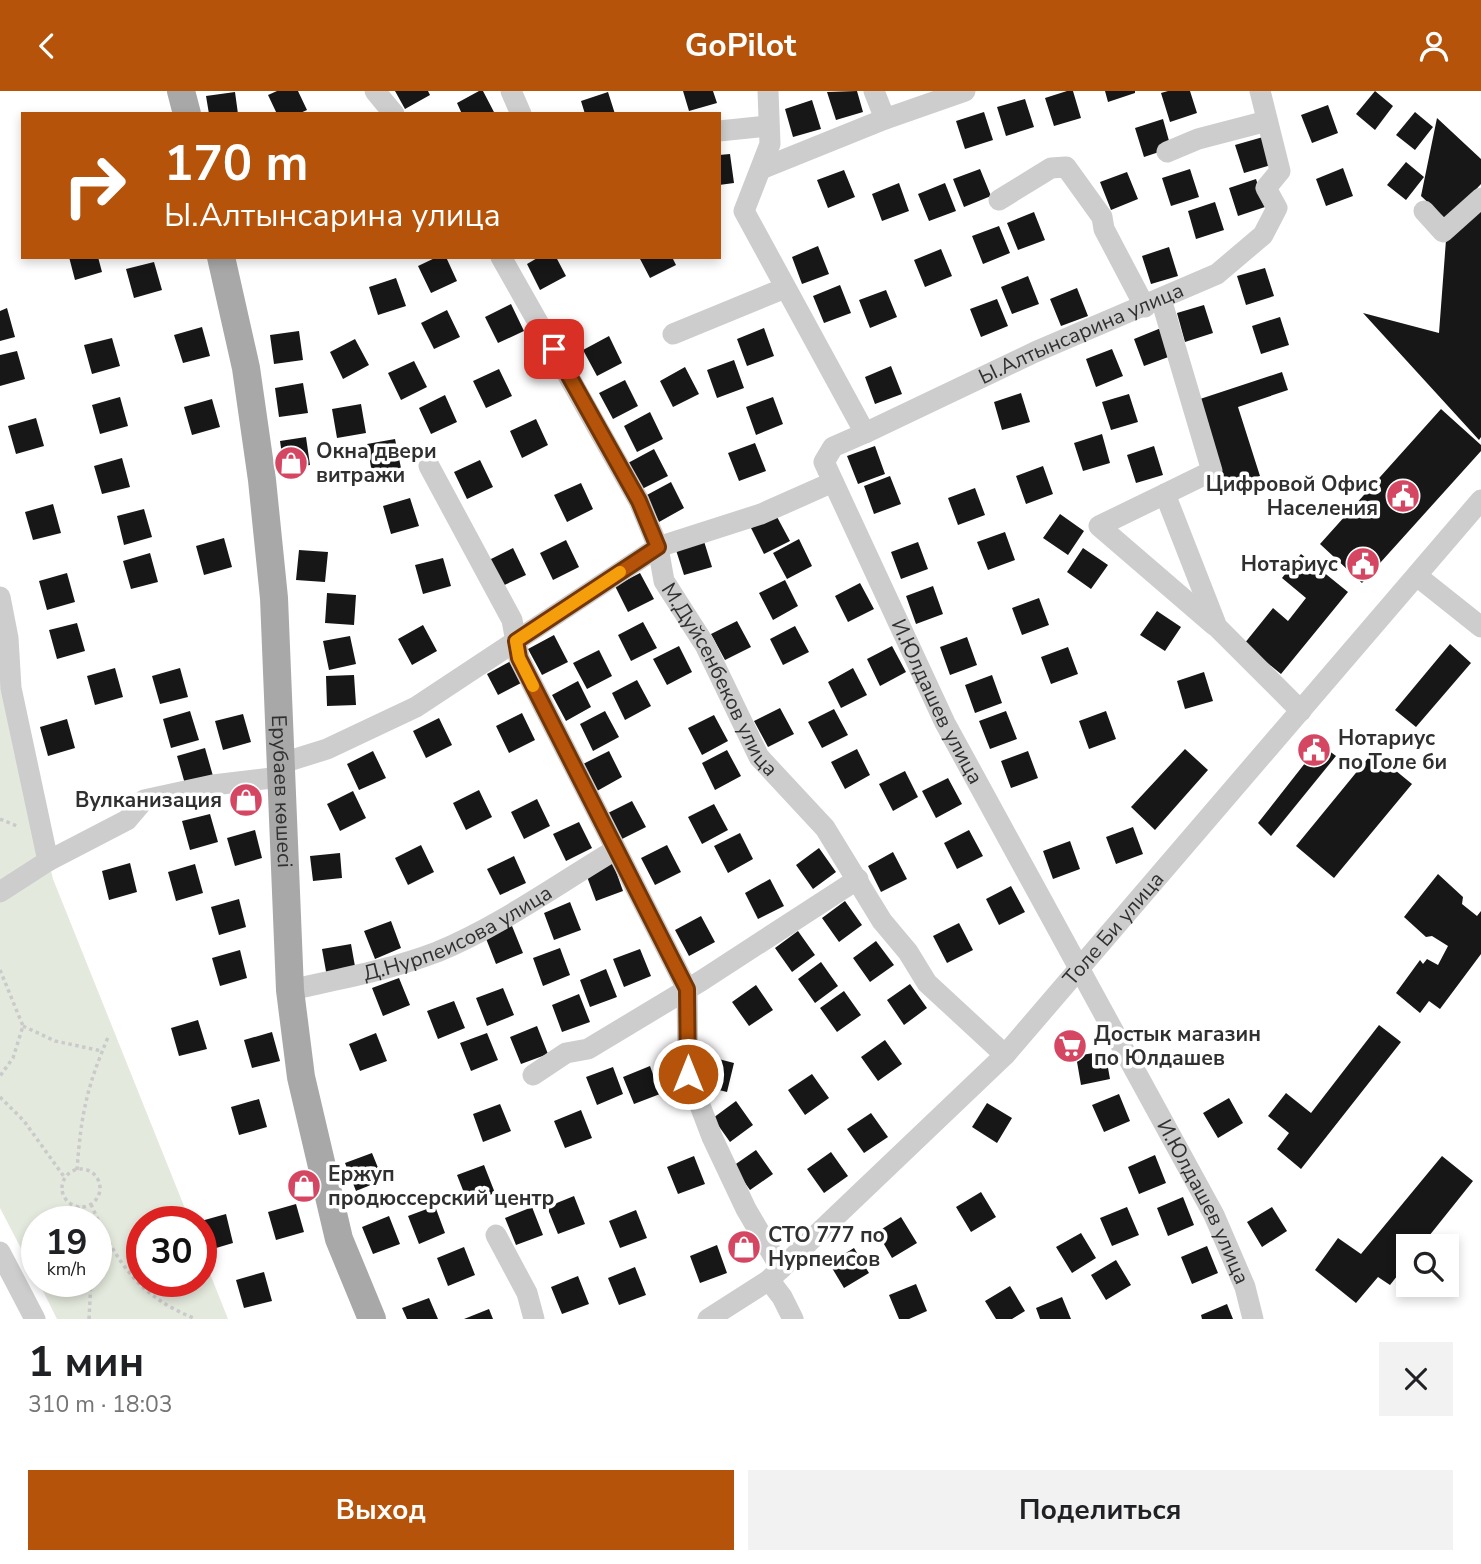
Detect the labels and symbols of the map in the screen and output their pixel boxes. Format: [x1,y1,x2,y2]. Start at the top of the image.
street label: Ы.Алтынсарина улица [974,276,1188,391]
pin [524,319,584,379]
place label: Окна двери витражи [316,437,437,489]
shop icon: Окна двери витражи [272,444,310,482]
place label: Цифровой Офис Населения [1206,470,1378,522]
public building icon: Цифровой Офис Населения [1384,477,1422,515]
public building icon: Нотариус [1344,545,1382,583]
place label: Нотариус [1241,550,1338,578]
street label: М.Дуйсенбеков улица [655,577,784,782]
street label: И.Юлдашев улица [885,614,990,789]
street label: Ерубаев көшесі [265,714,299,868]
place label: Нотариус по Толе би [1338,724,1447,776]
public building icon: Нотариус по Толе би [1295,731,1333,769]
shop icon: Вулканизация [227,781,265,819]
place label: Вулканизация [75,786,222,814]
street label: Толе Би улица [1057,866,1170,992]
street label: Д.Нурпеисова улица [360,879,557,987]
place label: Достык магазин по Юлдашев [1094,1020,1261,1072]
supermarket icon: Достык магазин по Юлдашев [1051,1027,1089,1065]
position arrow [651,1037,725,1111]
street label: И.Юлдашев улица [1150,1114,1256,1288]
place label: Ержуп продюссерский центр [328,1160,554,1212]
shop icon: Ержуп продюссерский центр [285,1167,323,1205]
speed limit sign: 30 [126,1206,217,1297]
place label: СТО 777 по Нурпеисов [768,1221,885,1273]
shop icon: СТО 777 по Нурпеисов [725,1228,763,1266]

